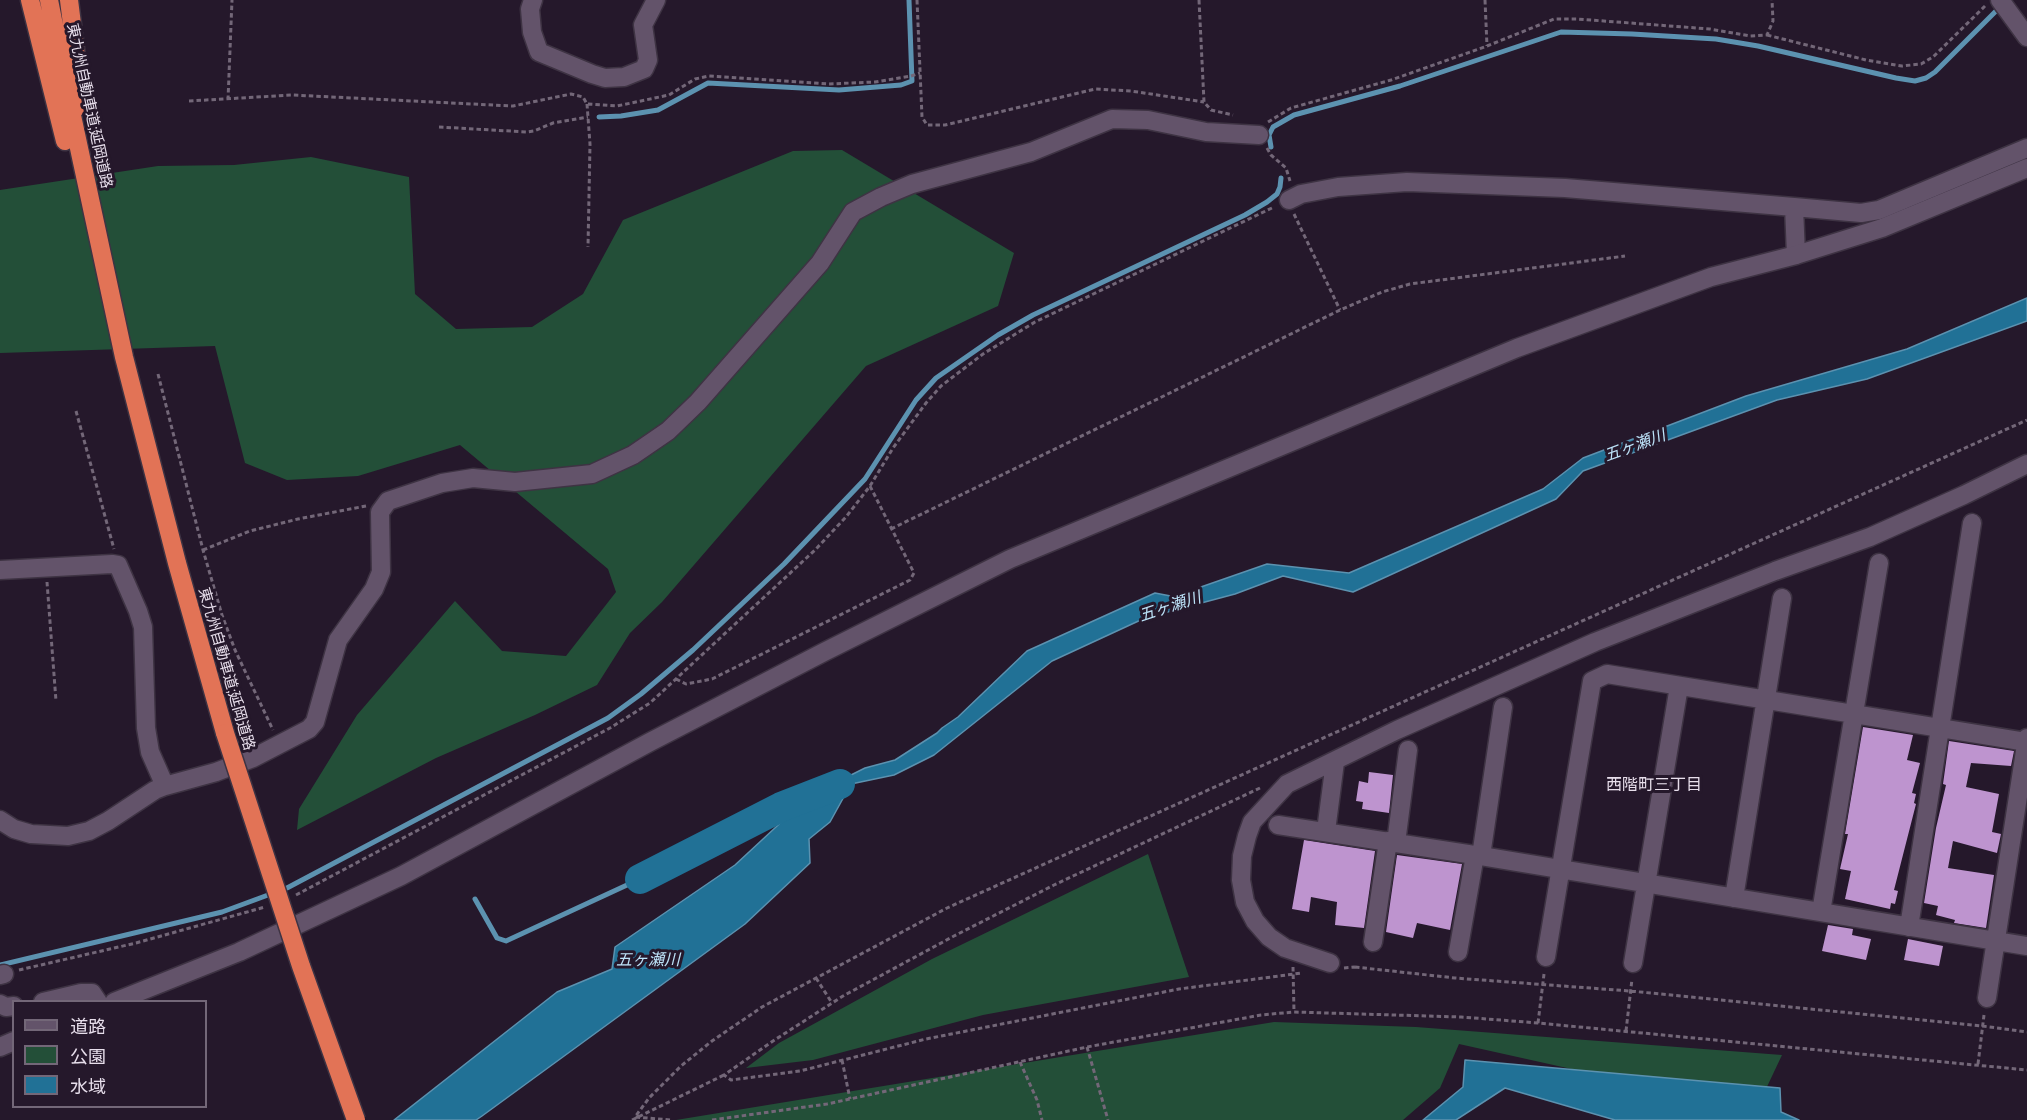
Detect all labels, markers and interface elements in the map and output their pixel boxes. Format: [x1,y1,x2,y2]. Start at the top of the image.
street label: 東九州自動車道;延岡道路 [63,22,115,190]
water label: 五ヶ瀬川 [1602,426,1668,466]
street label: 東九州自動車道;延岡道路 [194,586,258,752]
water label: 五ヶ瀬川 [1137,588,1203,626]
district label: 西階町三丁目 [1606,775,1702,795]
water label: 五ヶ瀬川 [616,950,680,970]
legend [12,1000,207,1108]
text: 道路 [70,1015,106,1038]
text: 公園 [70,1045,106,1068]
text: 水域 [70,1075,106,1098]

